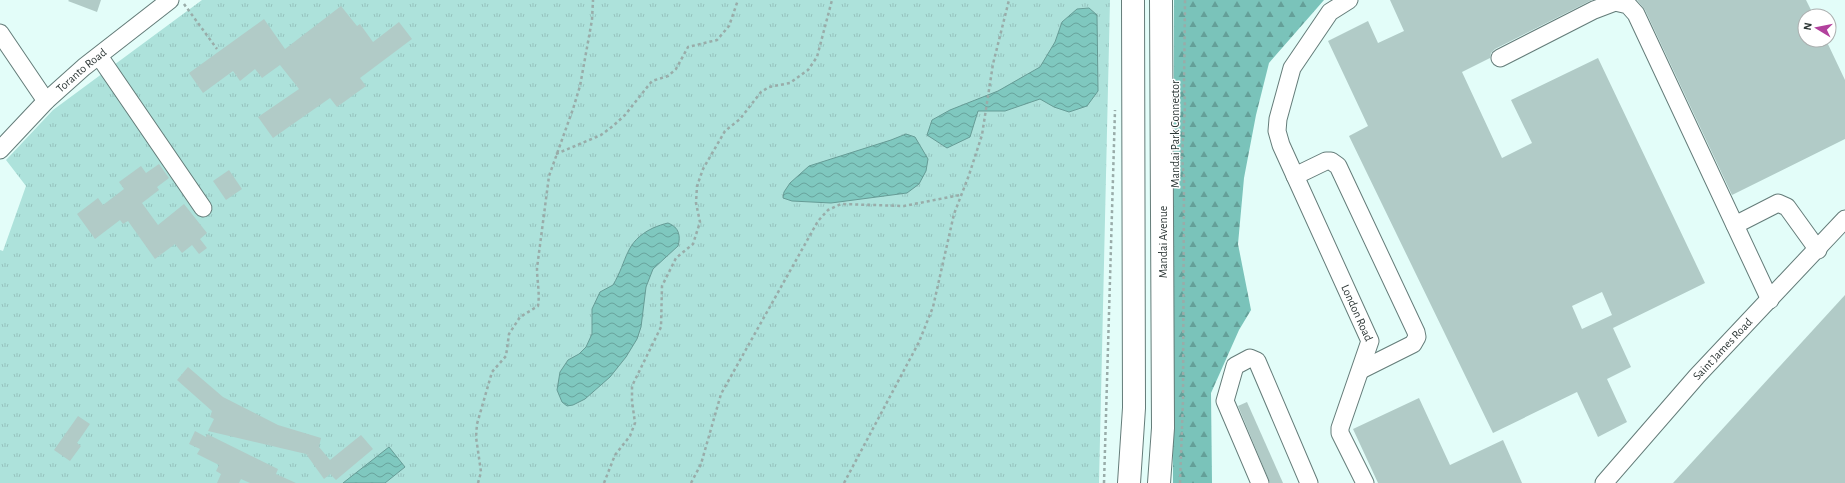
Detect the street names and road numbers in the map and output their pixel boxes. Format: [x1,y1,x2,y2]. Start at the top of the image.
street label: Toranto Road [54,46,109,95]
street label: Mandai Park Connector [1169,80,1181,188]
street label: Mandai Avenue [1157,206,1169,278]
street label: London Road [1339,283,1375,343]
street label: Saint James Road [1691,316,1754,382]

